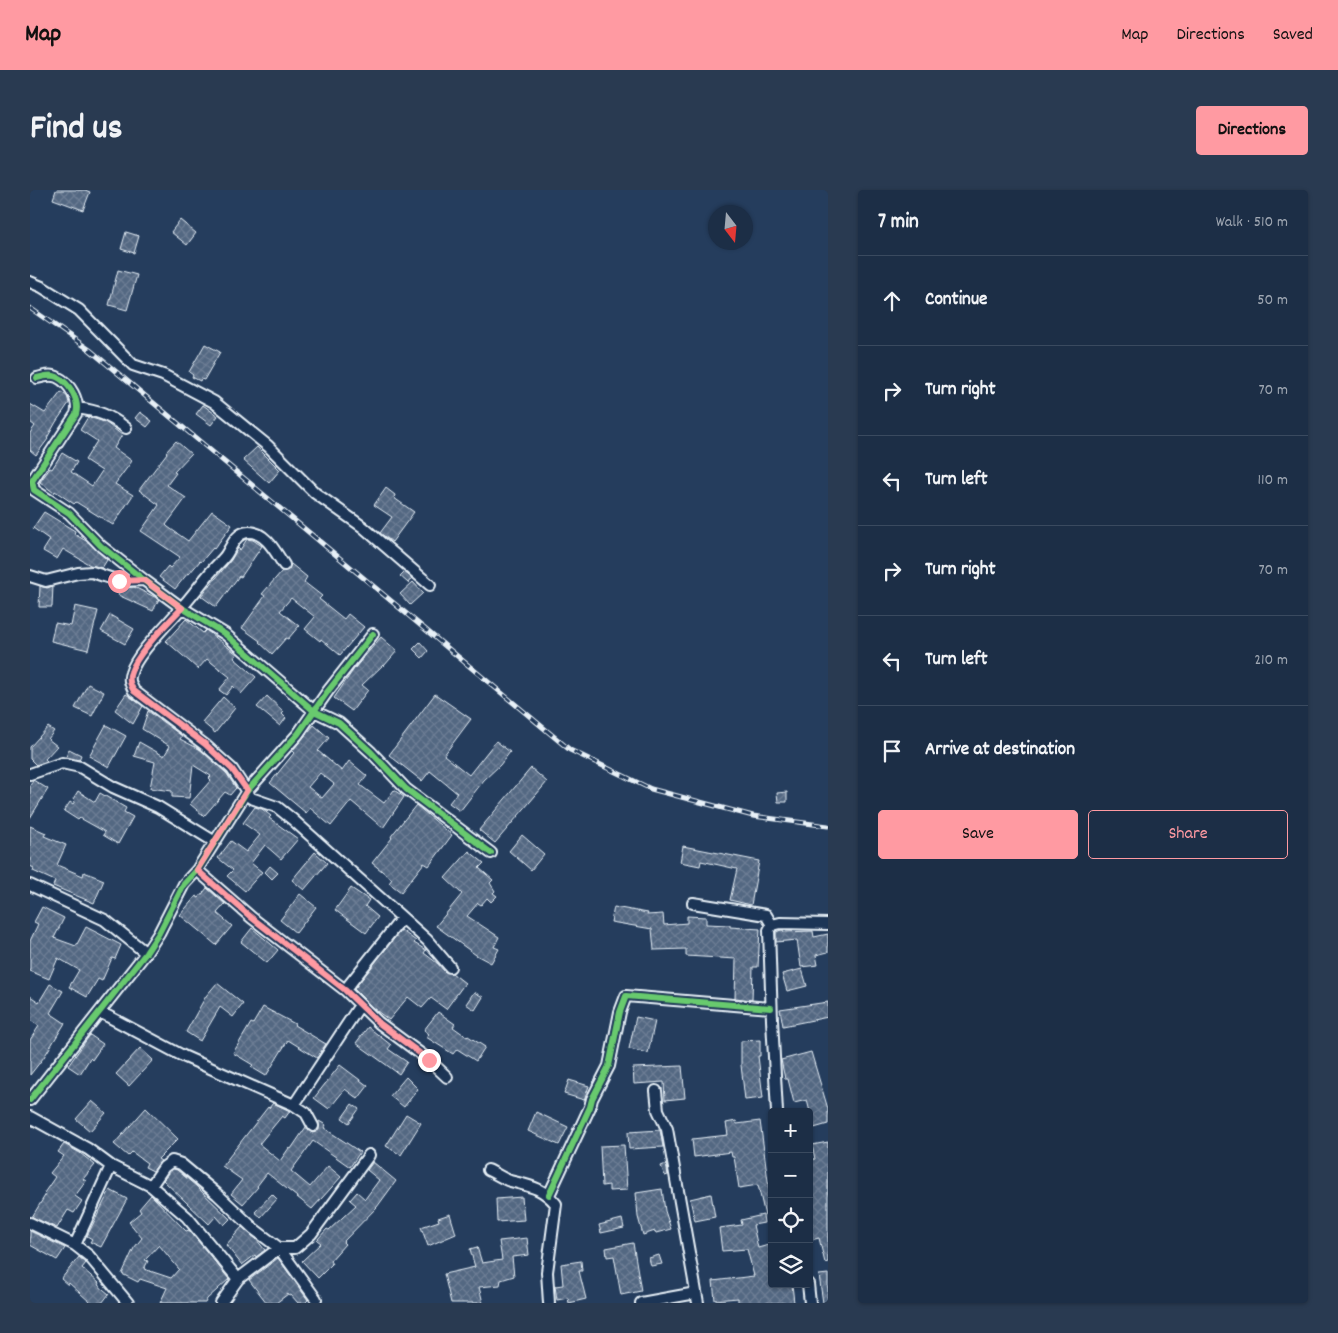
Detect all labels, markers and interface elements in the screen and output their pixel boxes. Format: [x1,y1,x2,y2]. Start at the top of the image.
text: Map [25,18,61,52]
text: Map [1121,23,1148,48]
text: Directions [1176,23,1245,48]
text: Saved [1273,23,1313,48]
text: Find us [30,105,122,155]
button: Directions [1196,106,1308,155]
north arrow [708,205,753,250]
text: 7 min [878,208,919,238]
text: Walk · 510 m [1216,211,1288,234]
icon: ahead [878,287,906,315]
text: Continue [925,287,987,314]
text: 50 m [1257,289,1288,312]
icon: right [878,377,906,405]
text: Turn right [925,377,996,404]
text: 70 m [1258,379,1288,402]
icon: left [878,467,906,495]
text: Turn left [925,467,988,494]
text: 110 m [1258,469,1288,492]
icon: right [878,557,906,585]
text: Turn right [925,557,996,584]
text: 70 m [1258,559,1288,582]
route start [108,570,131,593]
icon: left [878,647,906,675]
text: Turn left [925,647,988,674]
text: 210 m [1254,649,1288,672]
icon: arrive [878,737,906,765]
text: Arrive at destination [925,737,1075,764]
button: Save [878,810,1078,859]
button: Share [1088,810,1288,859]
route end [418,1049,441,1072]
map controls [768,1108,813,1288]
button: + [768,1108,813,1153]
button: − [768,1153,813,1198]
button: locate [768,1198,813,1243]
button: layers [768,1243,813,1288]

